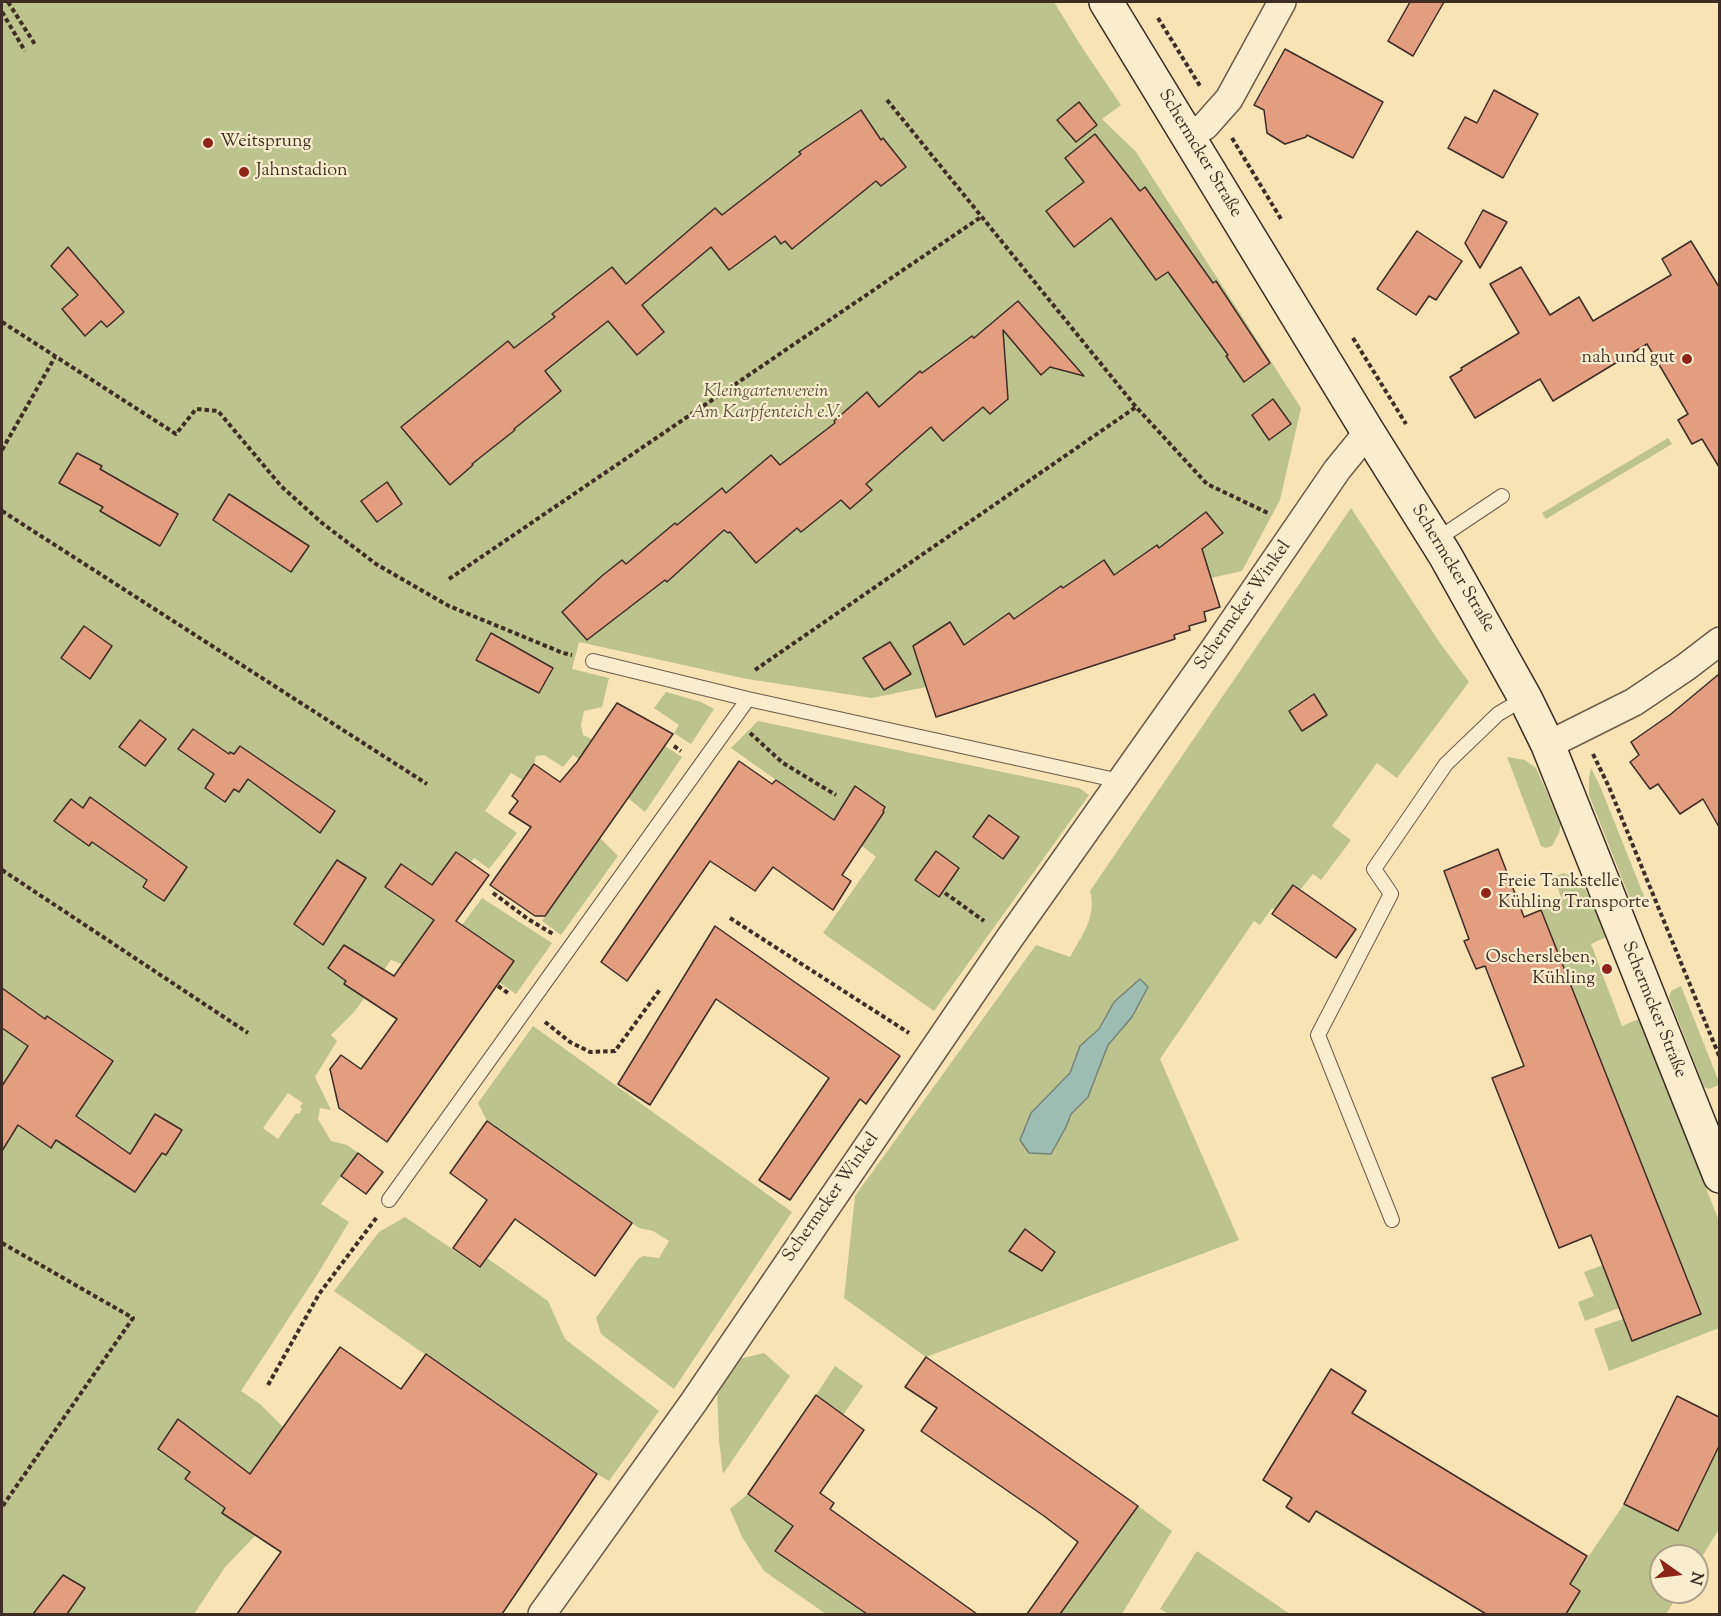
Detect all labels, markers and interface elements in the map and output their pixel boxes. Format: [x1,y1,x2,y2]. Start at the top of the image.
street label: Schermcker Straße [1152,86,1246,222]
place label: Weitsprung [220,132,311,154]
marker: Weitsprung [201,136,215,150]
place label: Jahnstadion [256,161,348,183]
marker: Jahnstadion [237,165,251,179]
place label: nah und gut [1582,348,1675,370]
marker: nah und gut [1680,352,1694,366]
park label: Kleingartenverein Am Karpfenteich e.V. [691,382,841,424]
street label: Schermcker Straße [1405,501,1499,637]
street label: Schermcker Winkel [1191,537,1297,675]
place label: Freie Tankstelle Kühling Transporte [1498,872,1650,914]
marker: Freie Tankstelle Kühling Transporte [1479,886,1493,900]
street label: Schermcker Straße [1616,939,1690,1081]
place label: Oschersleben, Kühling [1486,948,1595,990]
marker: Oschersleben, Kühling [1600,962,1614,976]
street label: Schermcker Winkel [779,1129,885,1267]
north arrow [1649,1544,1709,1604]
text: N [1682,1569,1708,1587]

